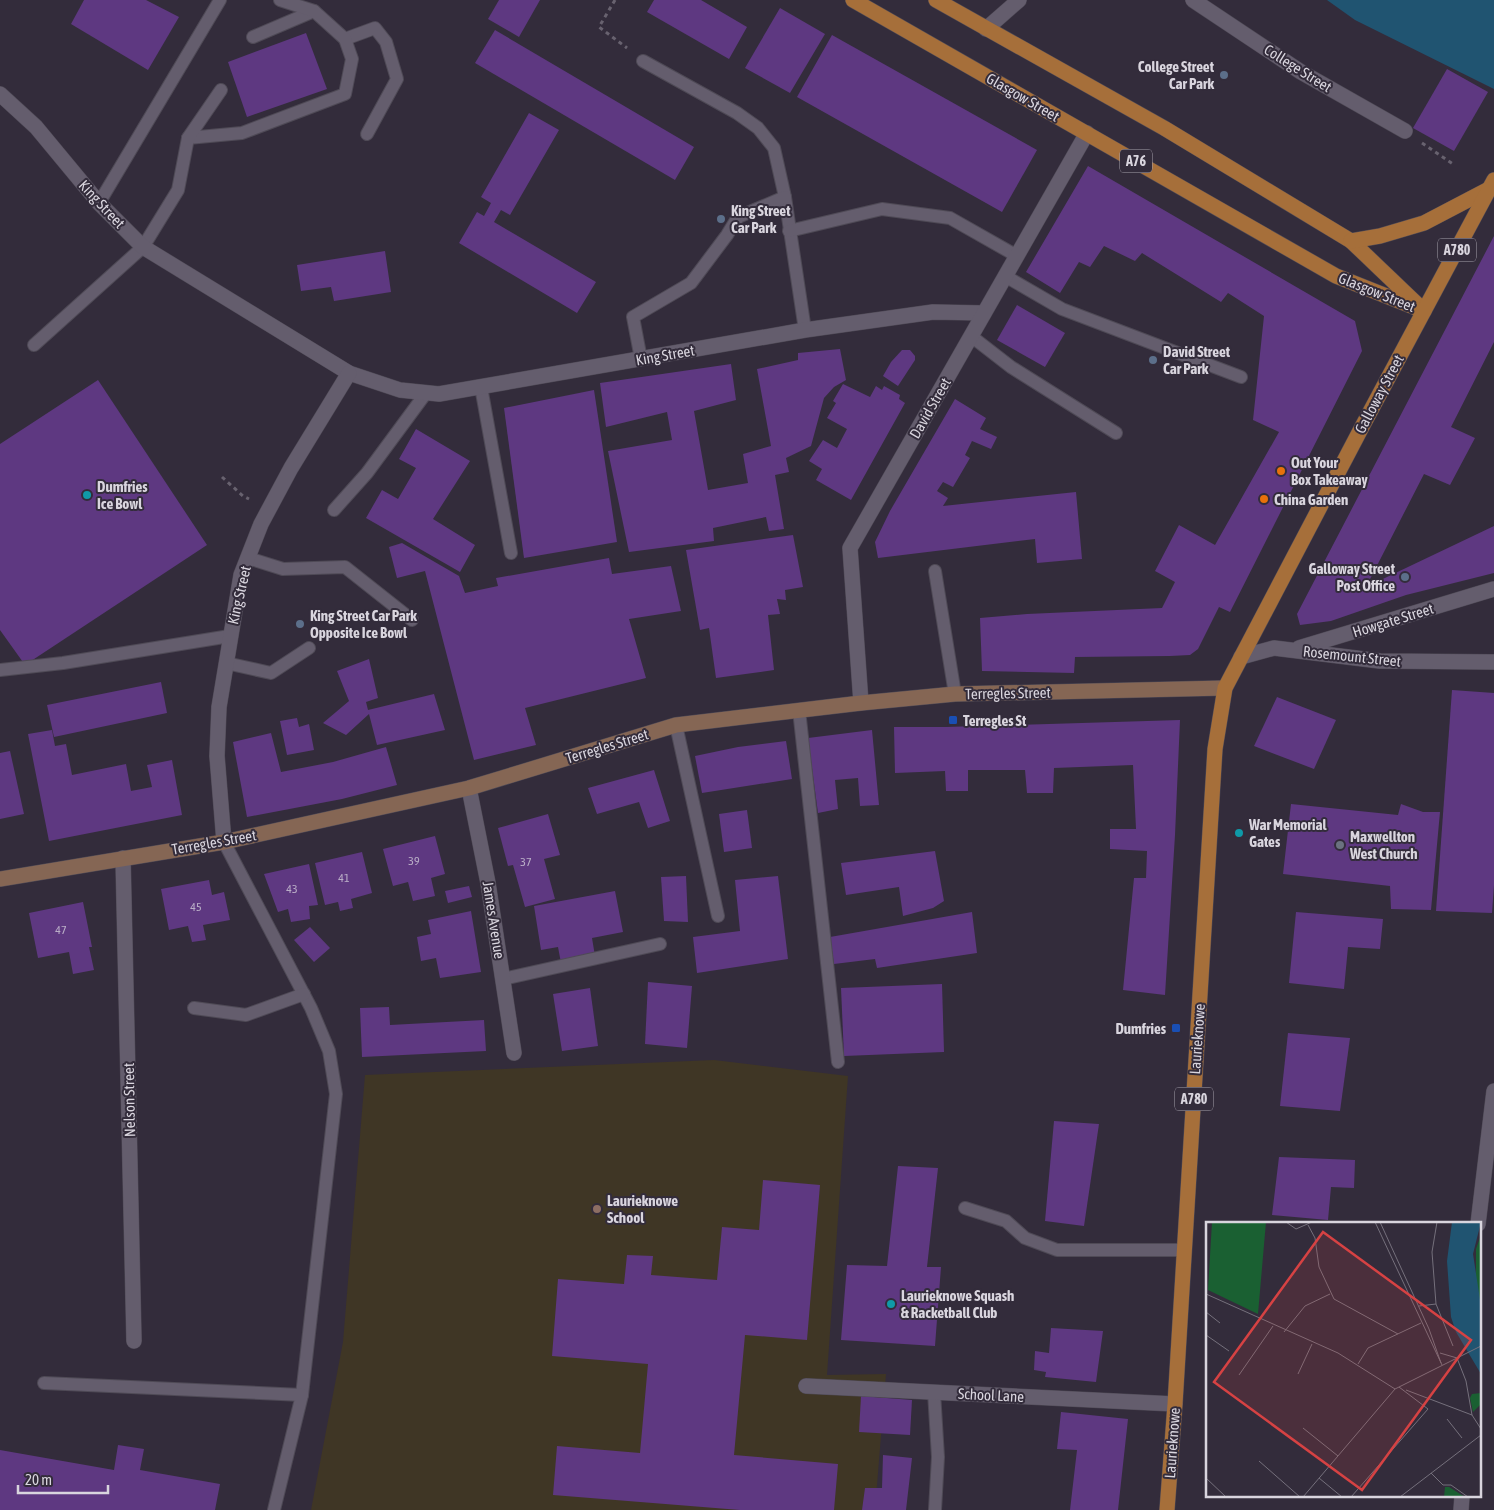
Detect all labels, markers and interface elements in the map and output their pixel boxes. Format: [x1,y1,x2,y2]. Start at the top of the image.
street label: College Street [1261,41,1335,95]
place label: College Street Car Park [1138,58,1215,92]
street label: Glasgow Street [984,69,1062,125]
marker: College Street Car Park [1218,69,1230,81]
road number: A76 [1120,150,1152,172]
street label: King Street [75,176,129,232]
place label: King Street Car Park [731,202,791,236]
marker: King Street Car Park [715,213,727,225]
road number: A780 [1438,238,1476,262]
street label: Glasgow Street [1336,269,1418,315]
street label: King Street [634,341,696,369]
place label: David Street Car Park [1163,343,1231,377]
street label: Galloway Street [1351,352,1407,436]
marker: David Street Car Park [1147,354,1159,366]
street label: David Street [906,375,954,441]
place label: Out Your Box Takeaway [1291,454,1369,488]
marker: Out Your Box Takeaway [1275,465,1287,477]
place label: Dumfries Ice Bowl [97,478,148,512]
marker: Dumfries Ice Bowl [81,489,93,501]
place label: China Garden [1274,491,1348,508]
marker: China Garden [1258,493,1270,505]
place label: Galloway Street Post Office [1308,560,1396,594]
street label: King Street [224,564,254,626]
marker: Galloway Street Post Office [1399,571,1411,583]
street label: Howgate Street [1351,600,1435,640]
place label: King Street Car Park Opposite Ice Bowl [310,607,417,641]
marker: King Street Car Park Opposite Ice Bowl [294,618,306,630]
street label: Rosemount Street [1302,642,1402,670]
street label: Terregles Street [965,684,1051,702]
place label: Terregles St [963,712,1027,729]
marker: Terregles St [947,714,959,726]
street label: Terregles Street [564,725,650,767]
place label: War Memorial Gates [1248,816,1327,850]
street label: Terregles Street [170,826,258,858]
marker: War Memorial Gates [1233,827,1245,839]
place label: Maxwellton West Church [1349,828,1417,862]
marker: Maxwellton West Church [1334,839,1346,851]
house number: 39 [408,854,420,868]
house number: 37 [520,855,532,869]
house number: 41 [338,871,350,885]
street label: James Avenue [479,880,509,960]
house number: 43 [286,882,298,896]
house number: 45 [190,900,202,914]
house number: 47 [55,923,67,937]
street label: Laurieknowe [1186,1003,1208,1075]
place label: Dumfries [1115,1020,1167,1037]
marker: Dumfries [1170,1022,1182,1034]
street label: Nelson Street [120,1063,138,1137]
road number: A780 [1175,1088,1213,1110]
place label: Laurieknowe School [607,1192,678,1226]
marker: Laurieknowe School [591,1203,603,1215]
inset map [1206,1222,1482,1498]
place label: Laurieknowe Squash & Racketball Club [901,1287,1014,1321]
marker: Laurieknowe Squash & Racketball Club [885,1298,897,1310]
street label: School Lane [958,1385,1025,1405]
street label: Laurieknowe [1161,1407,1183,1479]
scale bar [18,1462,108,1494]
text: 20 m [25,1471,52,1488]

